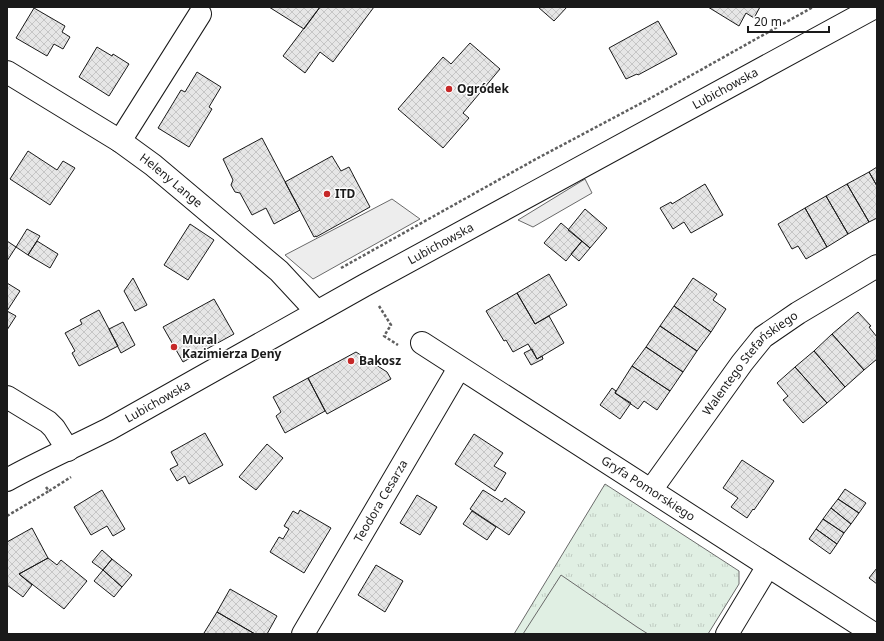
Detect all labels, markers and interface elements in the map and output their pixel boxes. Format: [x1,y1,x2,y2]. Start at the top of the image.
scale bar [748,8,829,34]
text: 20 m [754,13,782,30]
street label: Lubichowska [689,63,761,113]
place label: Ogródek [457,80,509,97]
marker: Ogródek [444,84,454,94]
street label: Heleny Lange [136,149,207,211]
place label: ITD [335,185,356,202]
marker: ITD [322,189,332,199]
street label: Lubichowska [404,218,476,268]
street label: Walentego Stefańskiego [698,307,801,418]
place label: Mural Kazimierza Deny [182,331,281,362]
marker: Mural Kazimierza Deny [169,342,179,352]
place label: Bakosz [359,352,401,369]
marker: Bakosz [346,356,356,366]
street label: Lubichowska [122,376,193,426]
street label: Gryfa Pomorskiego [598,452,699,525]
street label: Teodora Cesarza [350,456,411,545]

